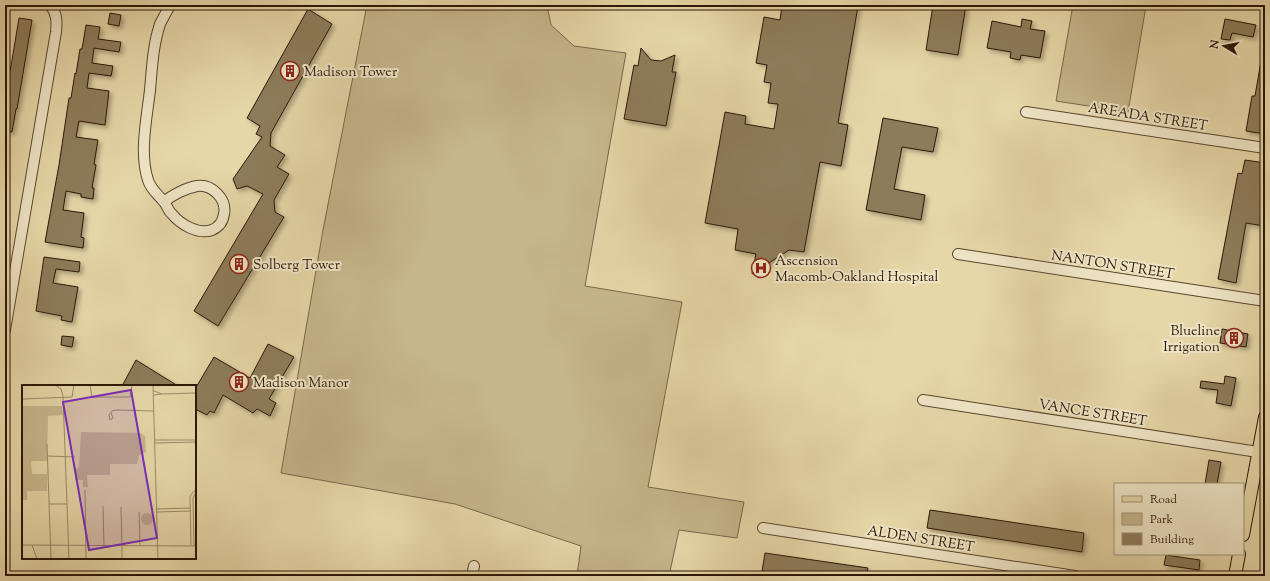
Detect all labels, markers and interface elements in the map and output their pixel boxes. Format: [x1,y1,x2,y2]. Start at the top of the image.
north arrow [1204,26,1244,66]
text: N [1206,39,1224,51]
building icon: Madison Tower [279,60,301,82]
place label: Madison Tower [304,63,398,83]
street label: AREADA STREET [1086,99,1209,137]
street label: NANTON STREET [1050,246,1176,286]
place label: Ascension Macomb-Oakland Hospital [775,252,939,288]
building icon: Solberg Tower [228,253,250,275]
place label: Solberg Tower [253,256,341,276]
hospital icon: Ascension Macomb-Oakland Hospital [750,257,772,279]
place label: Blueline Irrigation [1163,322,1220,358]
building icon: Blueline Irrigation [1223,327,1245,349]
building icon: Madison Manor [228,371,250,393]
place label: Madison Manor [253,374,350,394]
inset map [22,385,196,559]
street label: VANCE STREET [1037,396,1149,432]
legend [1114,483,1244,555]
text: Road [1150,491,1177,509]
text: Park [1150,511,1173,529]
street label: ALDEN STREET [866,522,976,558]
text: Building [1150,531,1194,549]

